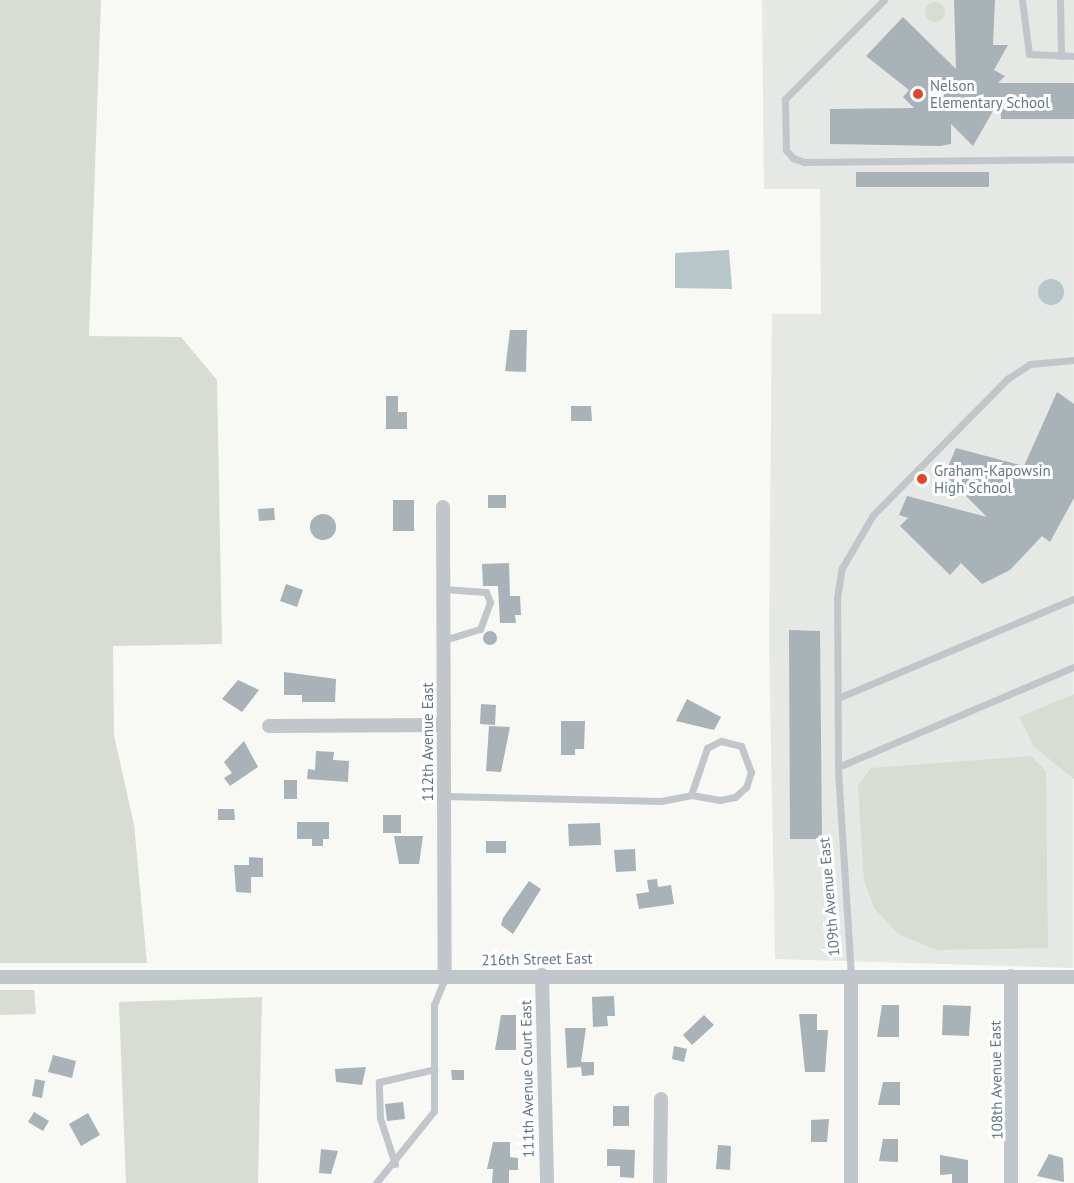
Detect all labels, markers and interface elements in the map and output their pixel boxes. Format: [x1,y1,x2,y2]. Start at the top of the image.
place label: Nelson Elementary School [930,76,1050,111]
marker: Nelson Elementary School [911,87,925,101]
place label: Graham-Kapowsin High School [934,461,1051,496]
marker: Graham-Kapowsin High School [915,472,929,486]
street label: 112th Avenue East [419,682,437,802]
street label: 109th Avenue East [815,837,843,957]
street label: 216th Street East [481,949,593,969]
street label: 111th Avenue Court East [517,1000,537,1158]
street label: 108th Avenue East [986,1020,1006,1140]

